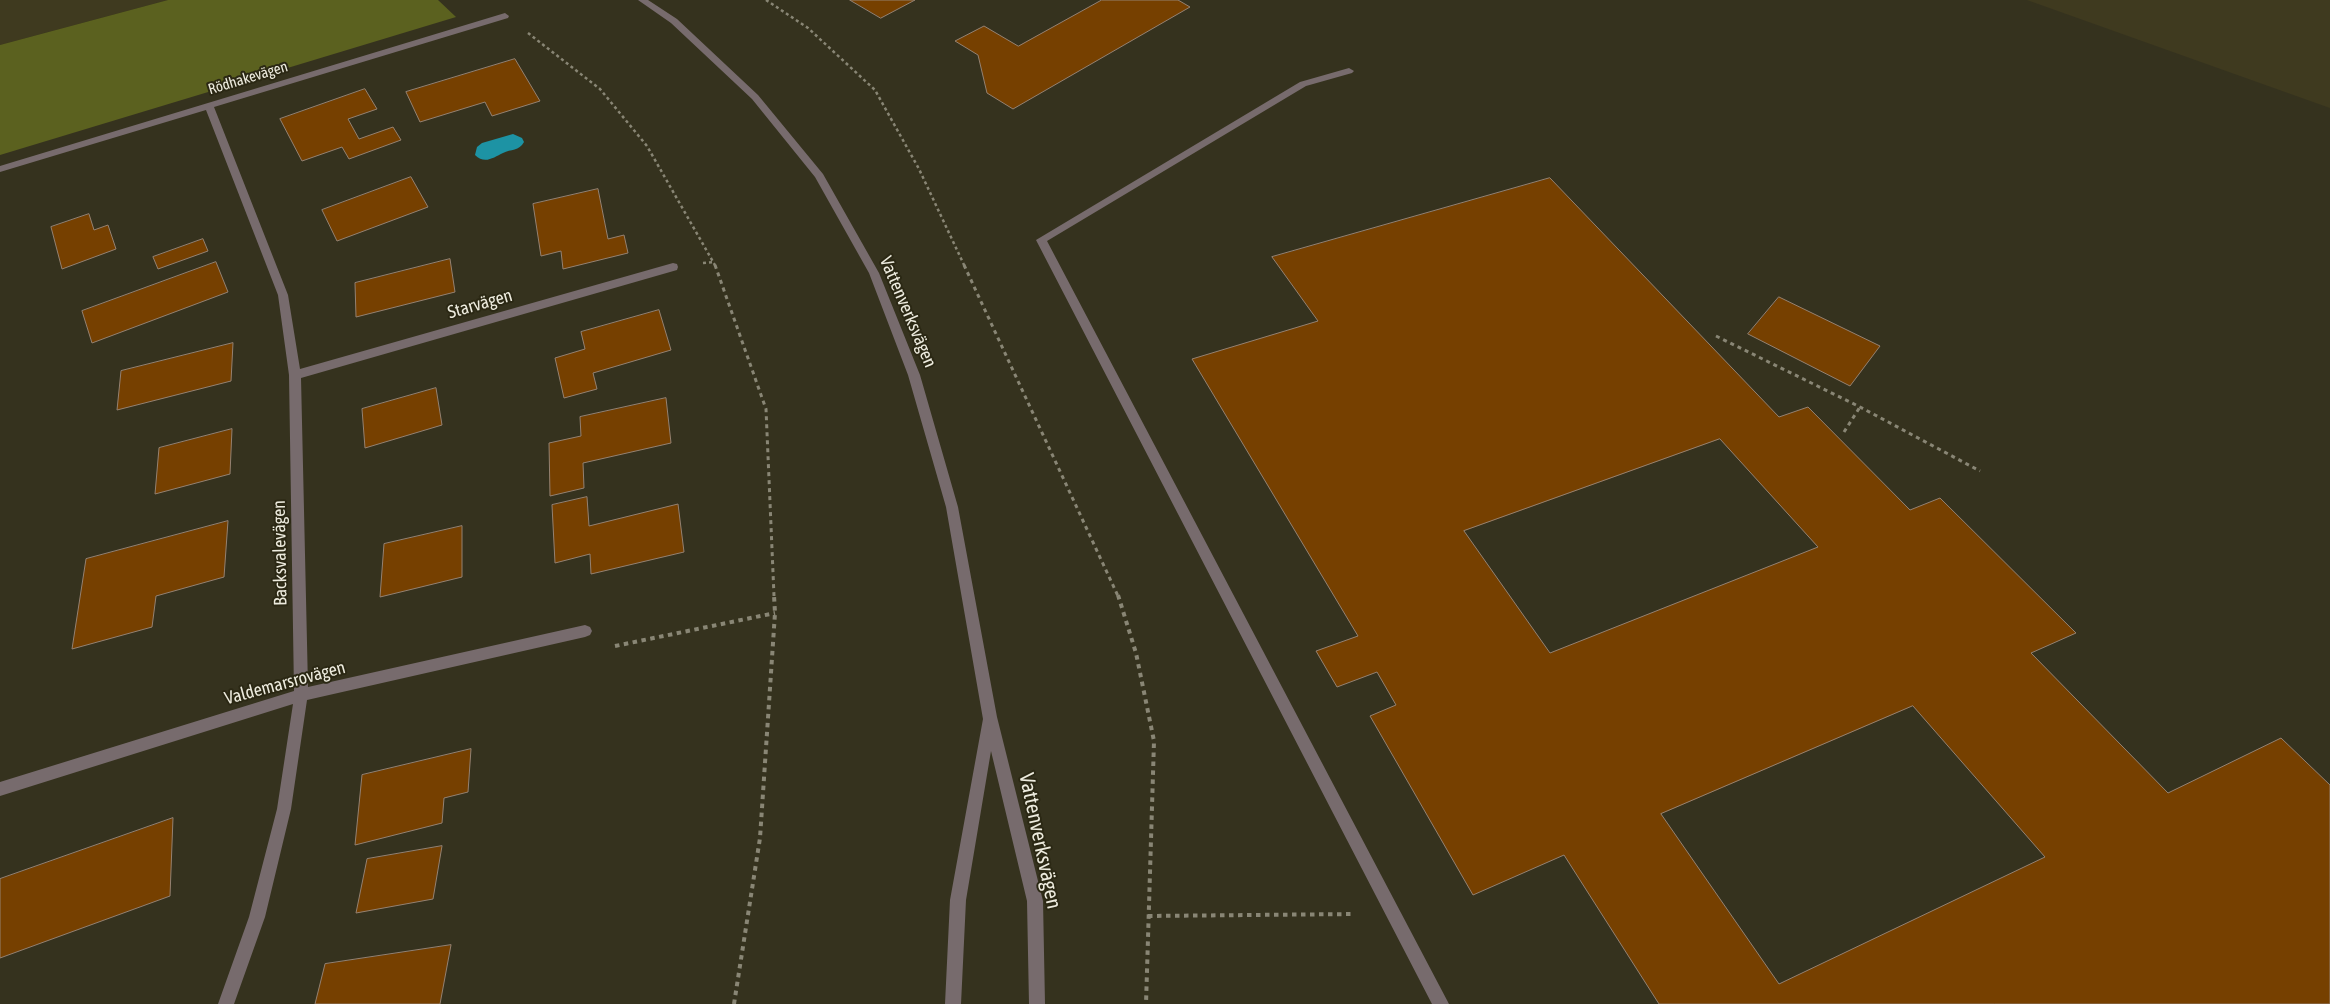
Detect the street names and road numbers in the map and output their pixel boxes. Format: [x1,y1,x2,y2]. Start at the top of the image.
street label: Rödhakevägen [206,57,290,99]
street label: Vattenverksvägen [875,253,941,371]
street label: Starvägen [445,284,515,324]
street label: Backsvalevägen [268,500,292,606]
street label: Valdemarsrovägen [222,656,348,710]
street label: Vattenverksvägen [1013,771,1067,911]

